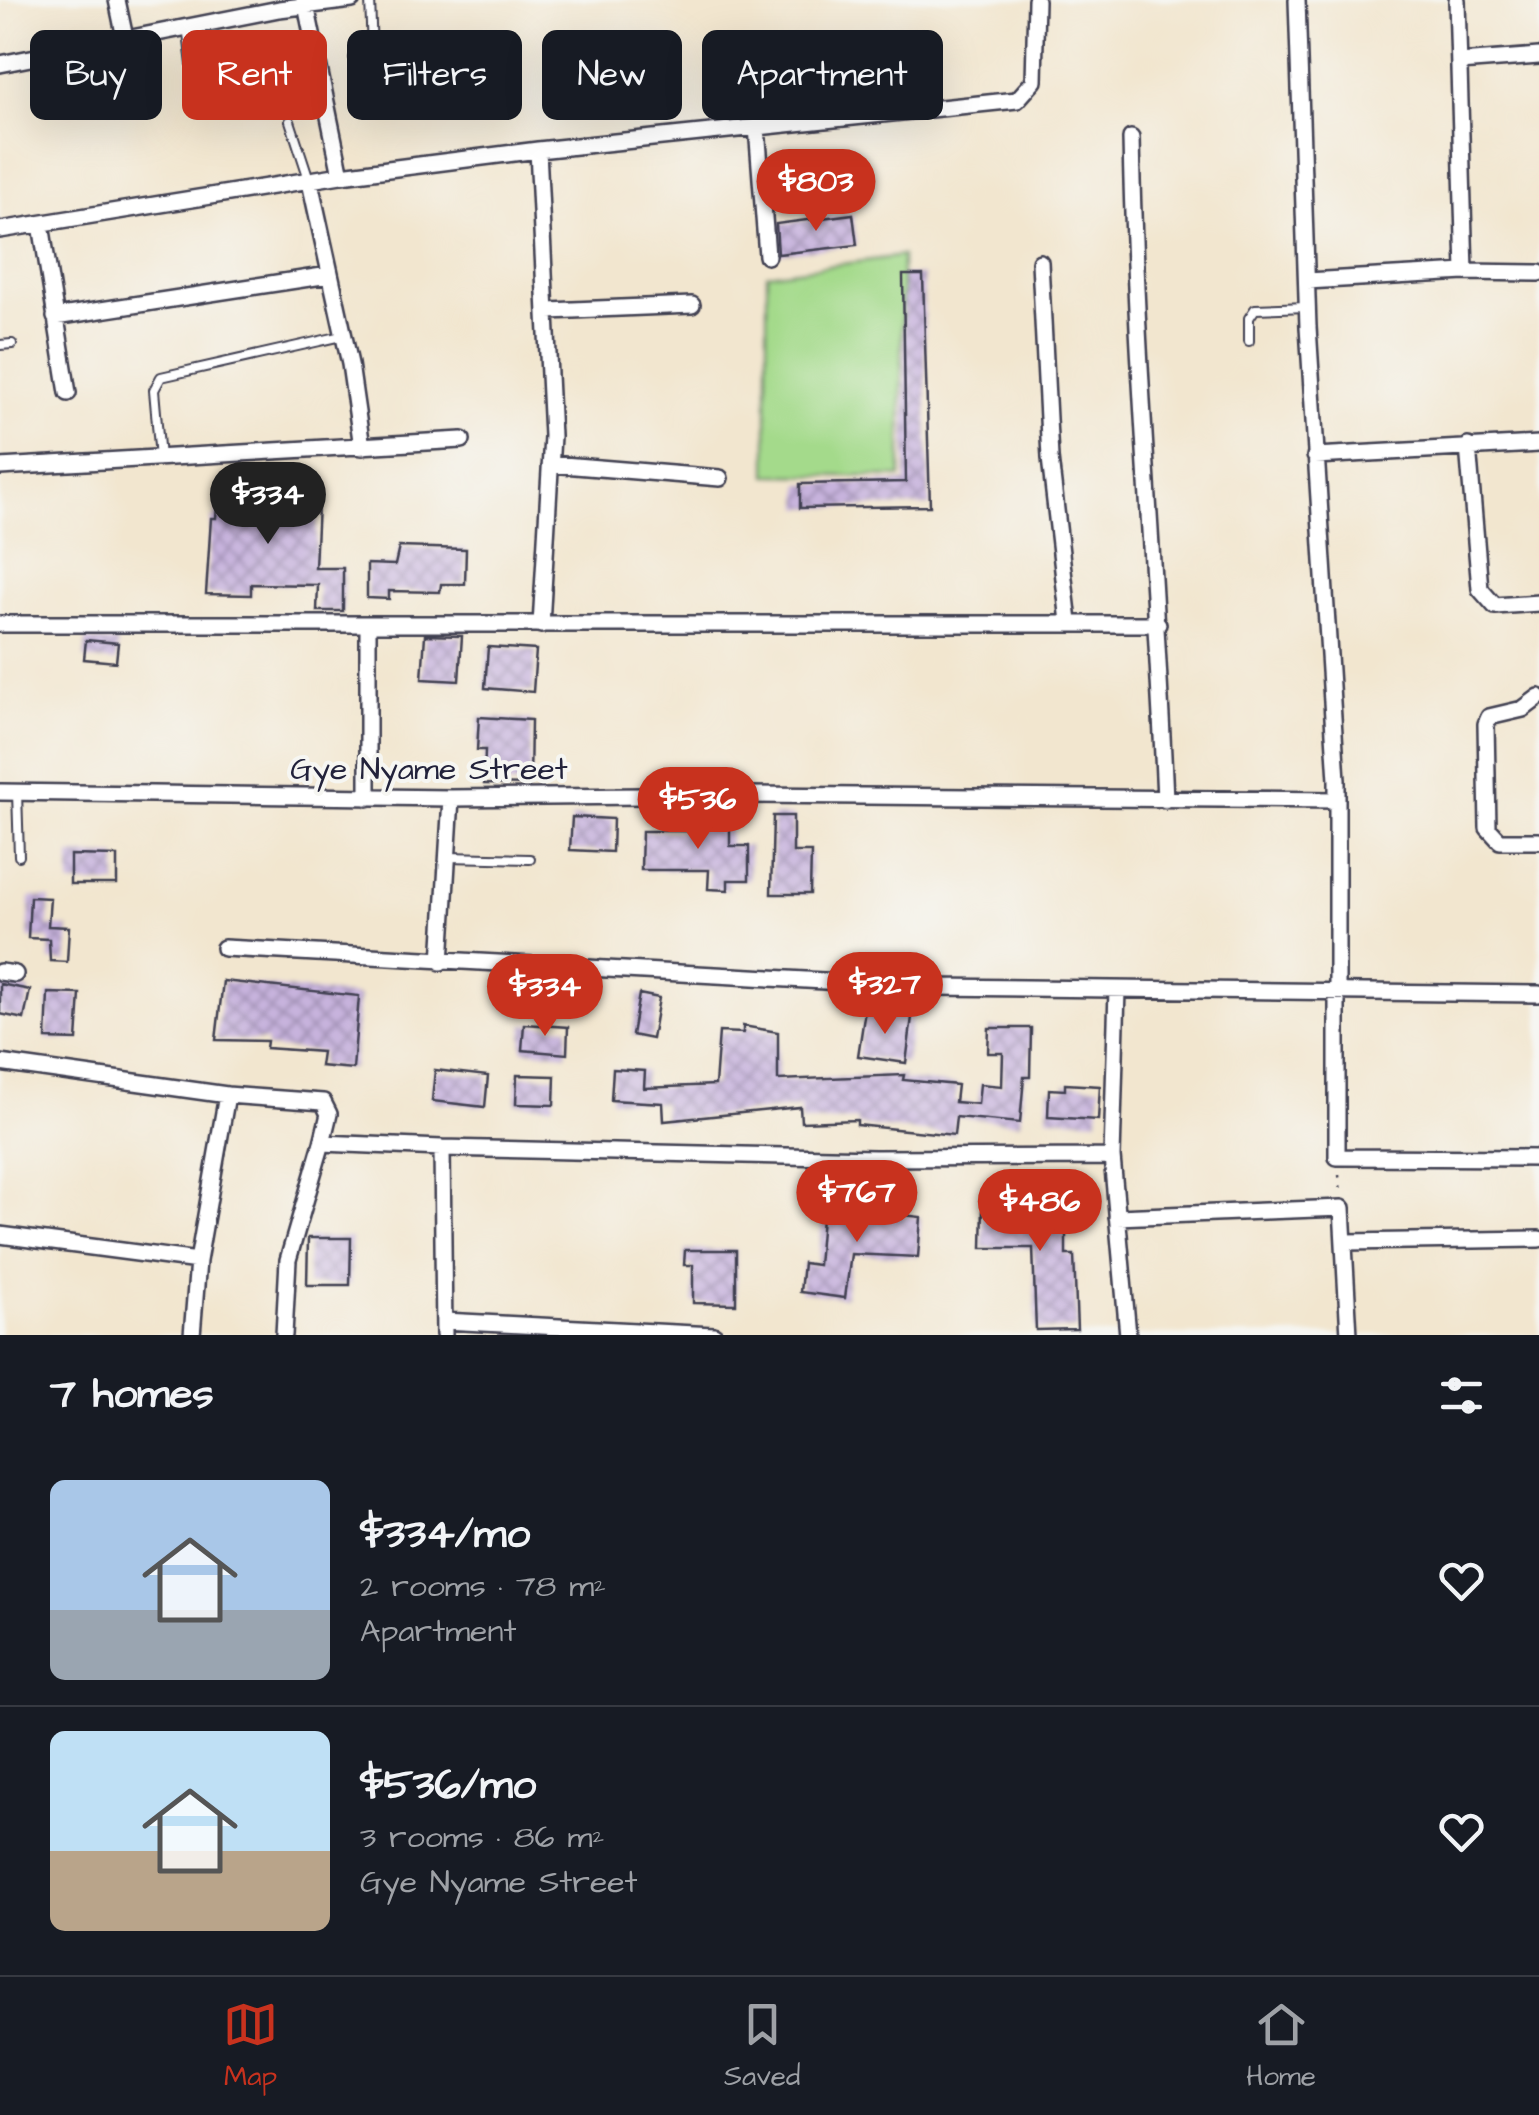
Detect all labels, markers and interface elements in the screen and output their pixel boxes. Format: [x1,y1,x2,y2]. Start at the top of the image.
chip: Buy [30,30,162,120]
chip: Rent [182,30,327,120]
chip: Filters [347,30,522,120]
chip: New [542,30,682,120]
chip: Apartment [702,30,943,120]
pin: $803 [757,149,875,234]
text: $803 [778,159,854,204]
pin: $334 [209,462,327,547]
text: $334 [232,472,304,517]
street label: Gye Nyame Street [290,747,568,792]
pin: $536 [639,767,757,852]
text: $536 [660,777,736,822]
pin: $327 [826,952,944,1037]
pin: $334 [486,954,604,1039]
text: $327 [849,962,921,1007]
text: $334 [509,964,581,1009]
pin: $767 [798,1160,916,1245]
pin: $486 [981,1169,1099,1254]
text: $767 [818,1170,896,1215]
text: $486 [1000,1179,1080,1224]
text: 7 homes [50,1366,214,1424]
icon: filters [1434,1368,1489,1423]
text: $334/mo [360,1506,530,1564]
icon: home [130,1520,250,1640]
icon: heart [1434,1553,1489,1608]
text: 2 rooms · 78 m² [360,1564,606,1609]
text: Apartment [360,1609,516,1654]
text: $536/mo [360,1757,536,1815]
icon: home [130,1771,250,1891]
icon: heart [1434,1804,1489,1859]
text: 3 rooms · 86 m² [360,1815,604,1860]
text: Gye Nyame Street [360,1860,638,1905]
tab: Map [223,1997,278,2096]
tab: Saved [724,1997,800,2096]
tab: Home [1246,1997,1316,2096]

